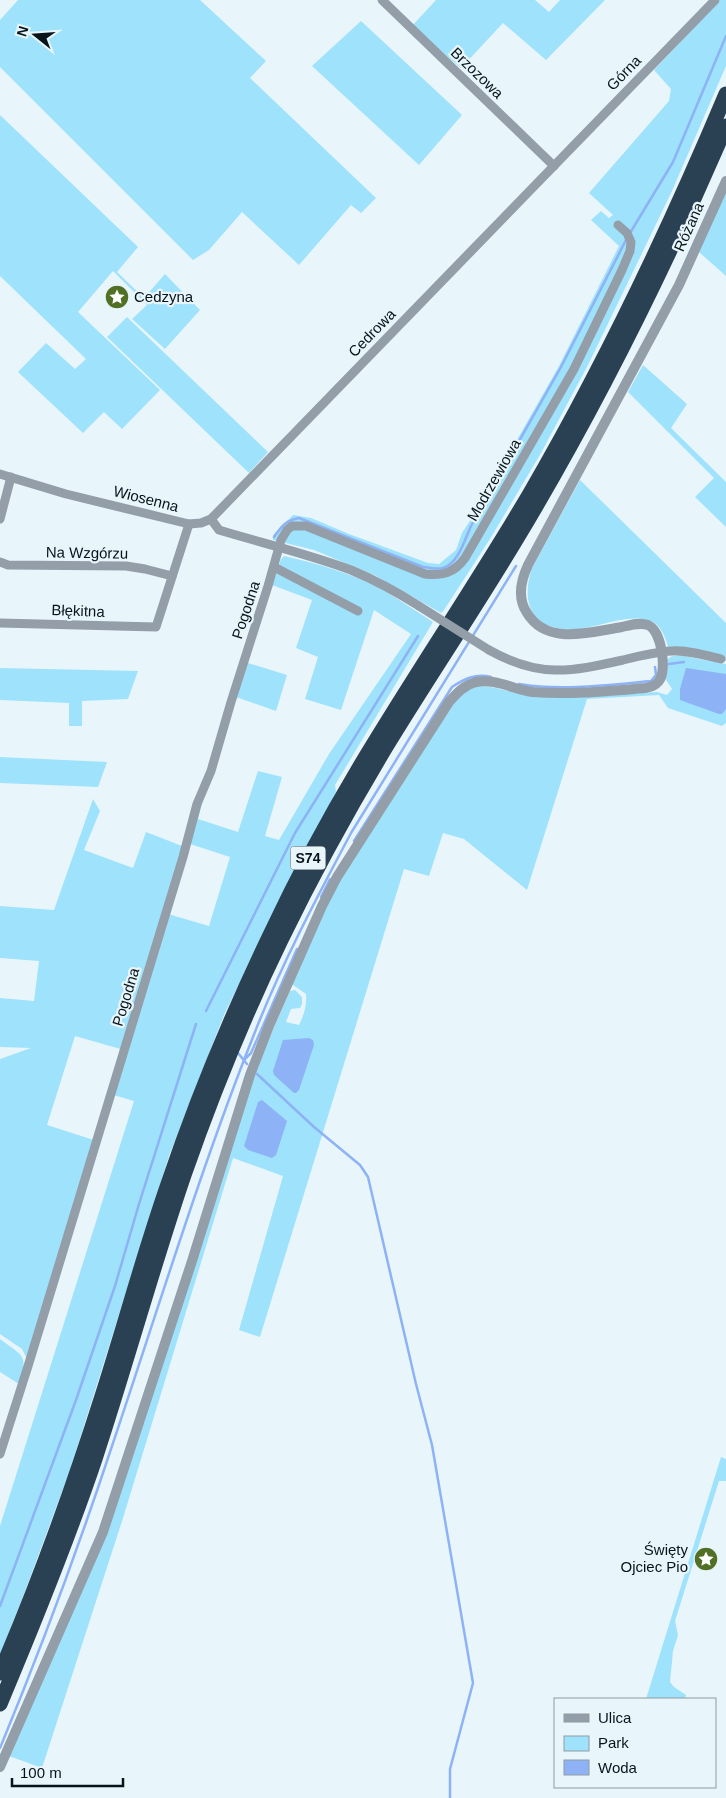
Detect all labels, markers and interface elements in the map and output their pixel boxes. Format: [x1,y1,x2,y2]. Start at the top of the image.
north arrow [10,10,60,60]
text: N [13,24,32,38]
street label: Brzozowa [448,44,507,102]
street label: Górna [603,51,645,94]
street label: Różana [670,199,707,254]
place icon: Cedzyna [104,284,130,310]
place label: Cedzyna [134,288,194,305]
street label: Cedrowa [345,305,399,360]
street label: Modrzewiowa [463,435,524,524]
street label: Wiosenna [112,482,181,515]
street label: Na Wzgórzu [46,543,128,562]
street label: Pogodna [228,578,263,641]
street label: Błękitna [51,601,106,620]
road number: S74 [290,846,326,870]
street label: Pogodna [109,965,143,1028]
place label: Święty Ojciec Pio [620,1541,688,1575]
place icon: Święty Ojciec Pio [693,1546,719,1572]
legend [554,1698,716,1788]
text: Ulica [598,1709,632,1726]
text: Park [598,1734,629,1751]
scale bar [12,1756,124,1788]
text: Woda [598,1759,638,1776]
text: 100 m [20,1764,62,1781]

